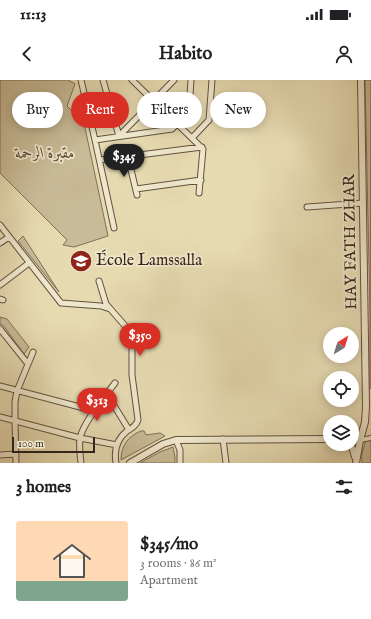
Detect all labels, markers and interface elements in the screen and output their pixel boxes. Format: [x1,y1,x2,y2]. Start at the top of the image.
text: 11:13 [20,5,46,24]
icon: back [16,43,38,65]
text: Habito [159,43,212,66]
icon: person [333,43,355,65]
chip: Buy [12,92,63,128]
chip: Rent [71,92,129,128]
chip: Filters [137,92,202,128]
chip: New [210,92,266,128]
park label: مقبرة الرحمة [13,144,75,164]
pin: $345 [100,144,148,178]
text: $345 [112,148,136,165]
street label: HAY FATH ZHAR [340,173,362,310]
school or university icon: École Lamssalla [68,248,94,274]
place label: École Lamssalla [96,249,202,271]
pin: $350 [116,323,164,357]
text: $350 [128,327,152,344]
north arrow [323,327,359,363]
map controls [323,327,359,451]
button: locate [323,371,359,407]
pin: $313 [73,388,121,422]
text: $313 [86,392,108,409]
button: layers [323,415,359,451]
scale bar [12,435,95,454]
text: 100 m [18,437,44,451]
icon: filters [333,476,355,498]
text: 3 homes [16,477,71,498]
text: $345/mo [140,534,198,555]
icon: home [48,537,96,585]
text: 3 rooms · 86 m² [140,555,217,572]
text: Apartment [140,572,198,589]

